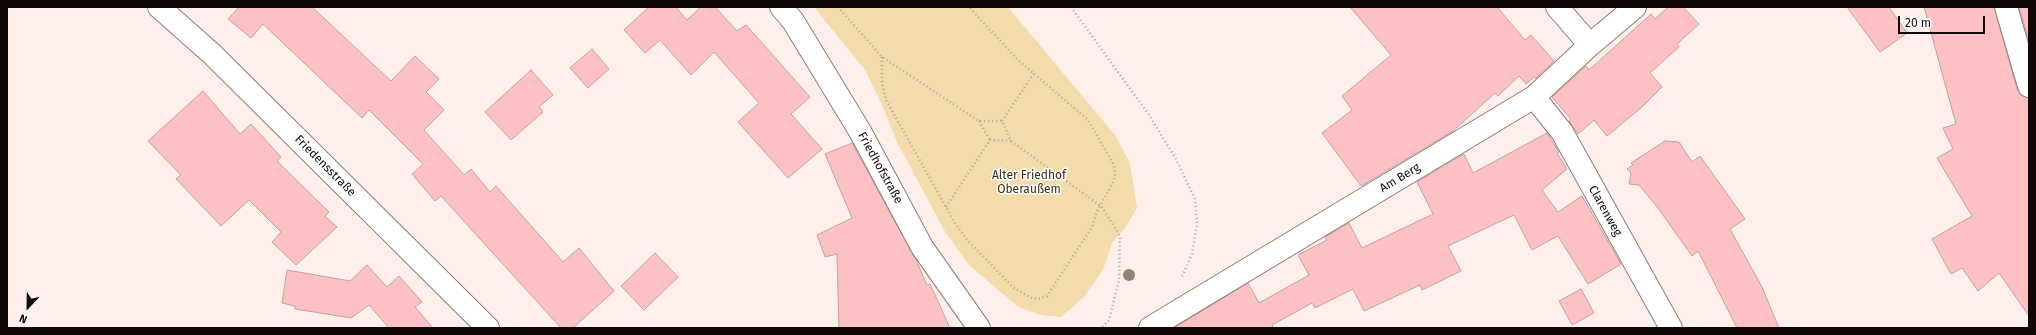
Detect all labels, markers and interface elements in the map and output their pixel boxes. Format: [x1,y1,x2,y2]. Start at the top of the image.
scale bar [1900,8,1987,34]
text: 20 m [1905,16,1931,30]
street label: Friedhofstraße [854,130,906,206]
street label: Friedensstraße [291,132,359,200]
street label: Am Berg [1377,160,1423,196]
park label: Alter Friedhof Oberaußem [992,169,1066,197]
street label: Clarenweg [1585,183,1625,239]
north arrow [8,287,48,327]
text: N [18,311,29,326]

